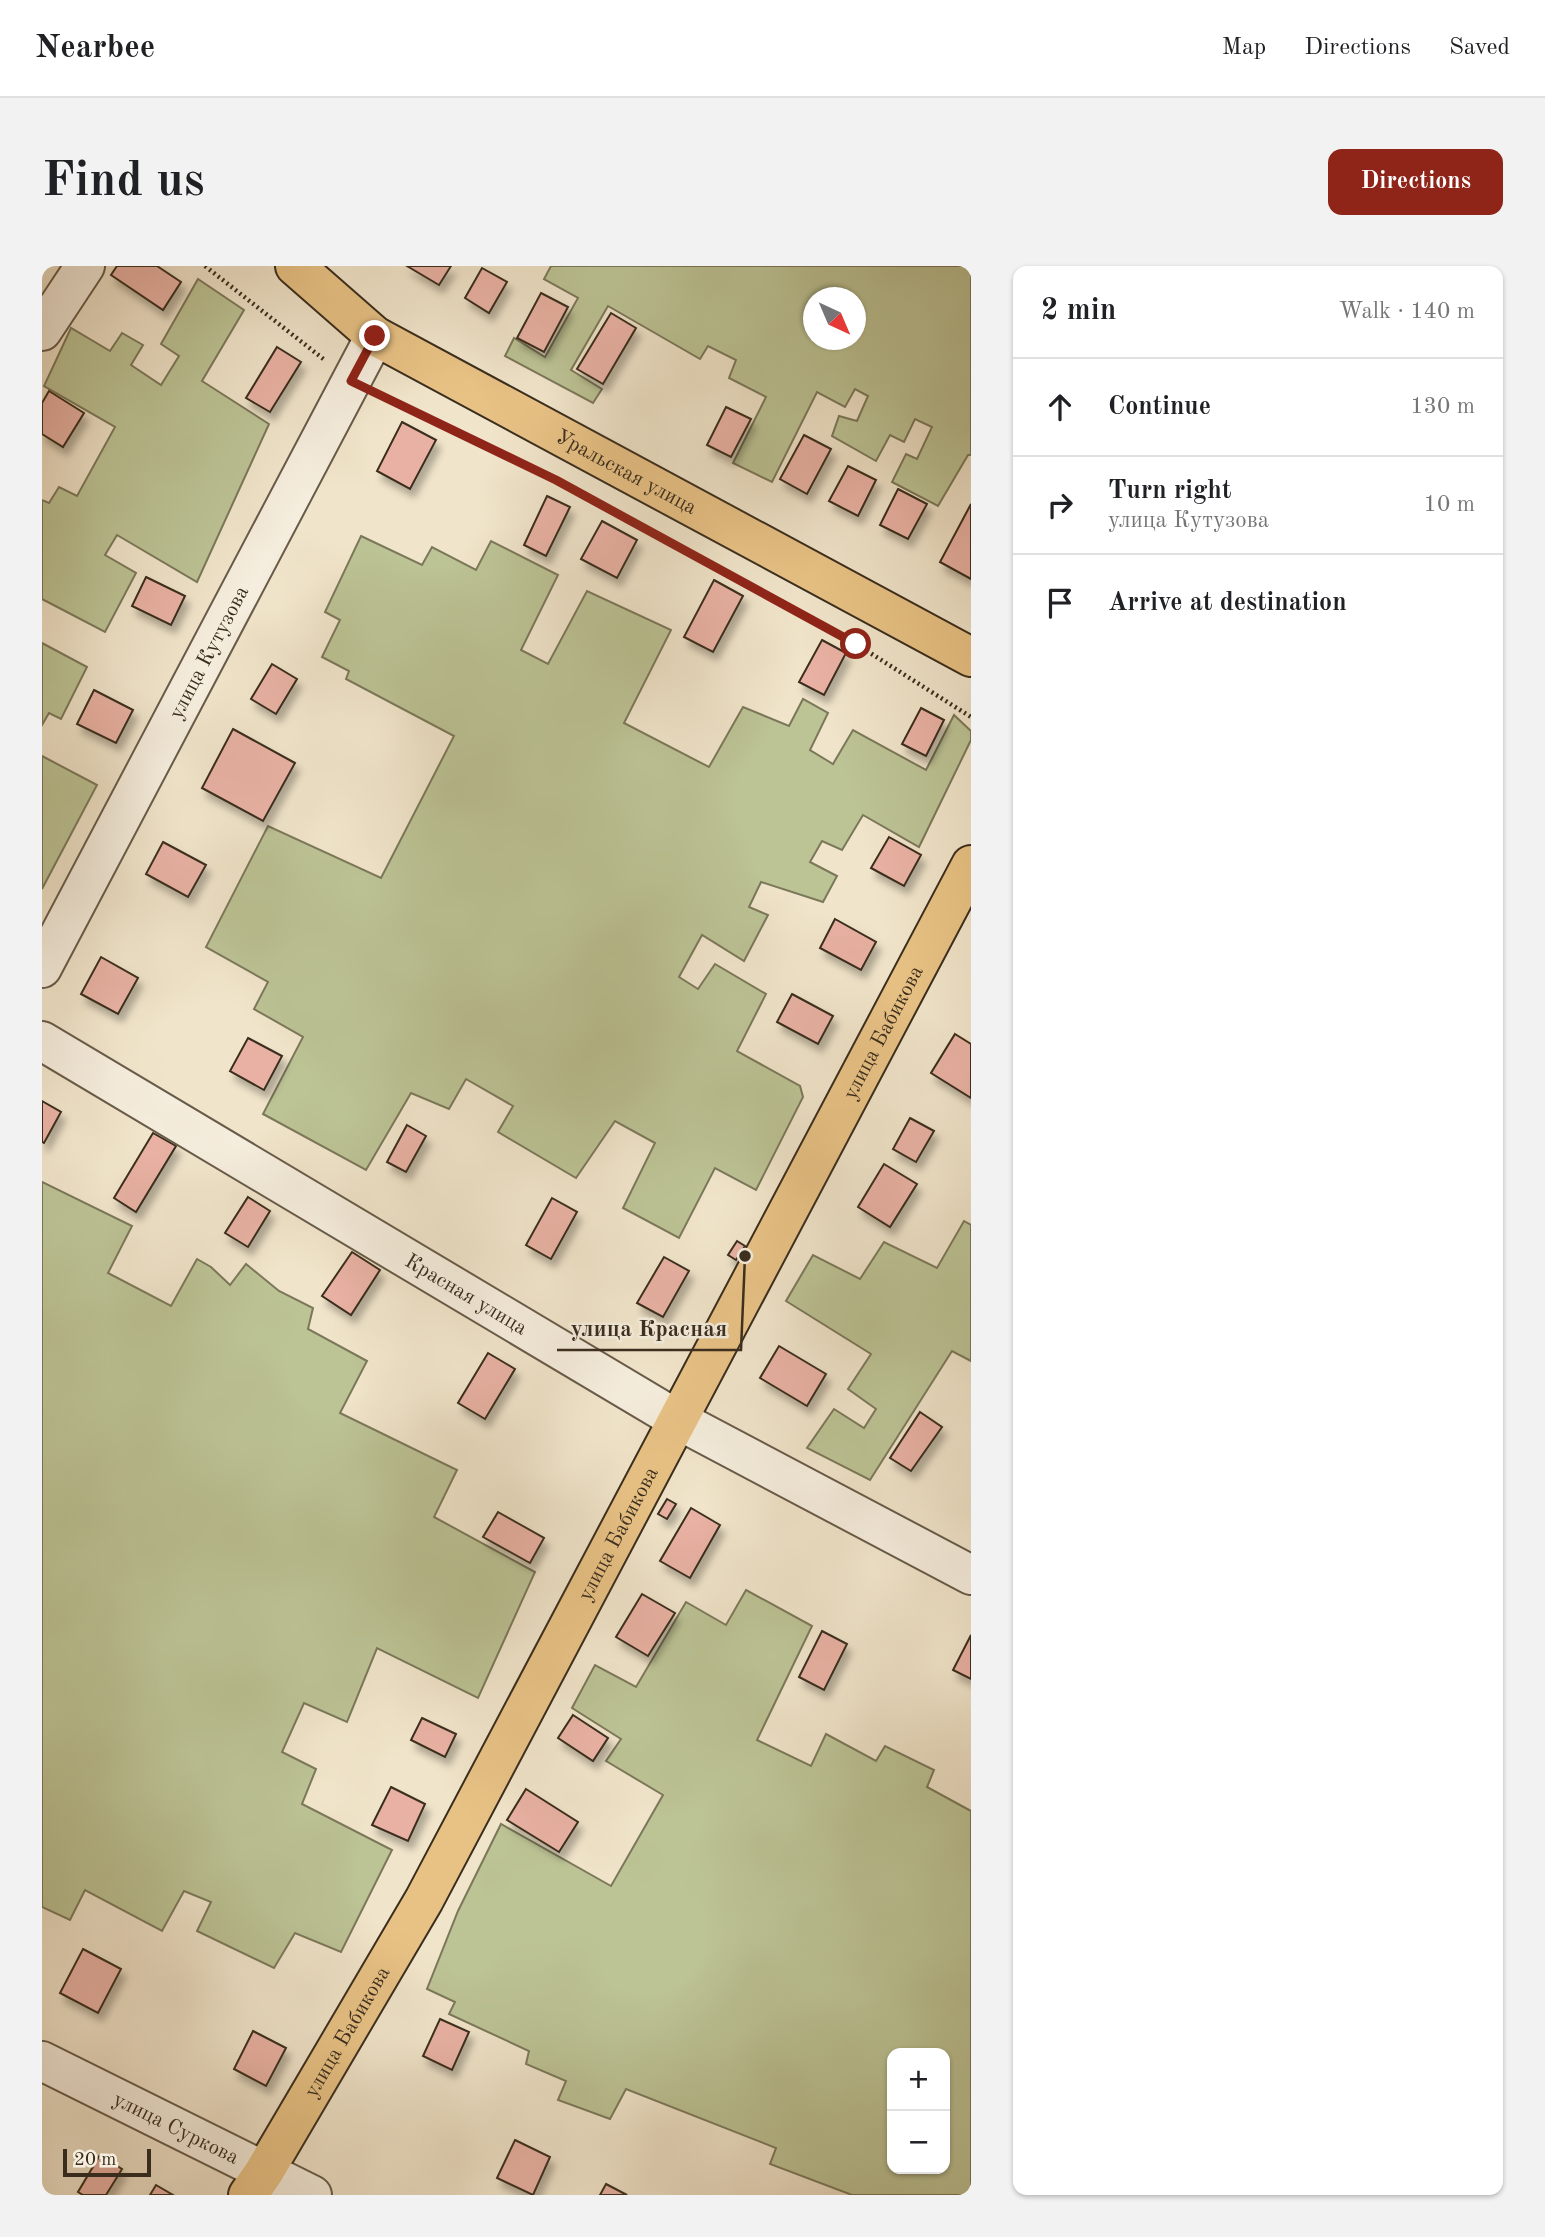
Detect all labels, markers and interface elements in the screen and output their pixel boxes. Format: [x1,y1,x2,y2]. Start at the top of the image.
text: Nearbee [35,32,155,65]
text: Map [1222,36,1266,60]
text: Directions [1304,36,1411,60]
text: Saved [1449,36,1510,60]
button: Directions [1328,149,1503,215]
text: Find us [42,158,205,207]
north arrow [803,287,866,350]
text: 2 min [1041,296,1116,326]
text: Walk · 140 m [1339,300,1475,323]
route end [359,320,390,351]
icon: ahead [1041,388,1079,426]
text: Continue [1108,394,1211,420]
text: 130 m [1410,395,1475,418]
street label: Уральская улица [552,426,700,519]
text: Turn right [1108,478,1231,504]
icon: right [1041,486,1079,524]
text: 10 m [1424,493,1475,516]
text: улица Кутузова [1108,509,1269,532]
street label: улица Кутузова [166,583,253,723]
icon: arrive [1041,584,1079,622]
text: Arrive at destination [1108,590,1347,616]
route start [840,628,871,659]
street label: улица Бабикова [840,963,928,1103]
street label: Красная улица [401,1251,530,1340]
callout: улица Красная [557,1306,741,1350]
text: улица Красная [571,1318,727,1341]
street label: улица Бабикова [575,1464,663,1605]
street label: улица Бабикова [301,1963,395,2101]
map controls [887,2048,950,2174]
button: + [887,2048,950,2111]
street label: улица Суркова [110,2089,242,2169]
button: − [887,2111,950,2174]
scale bar [63,2146,150,2178]
text: 20 m [74,2151,116,2170]

